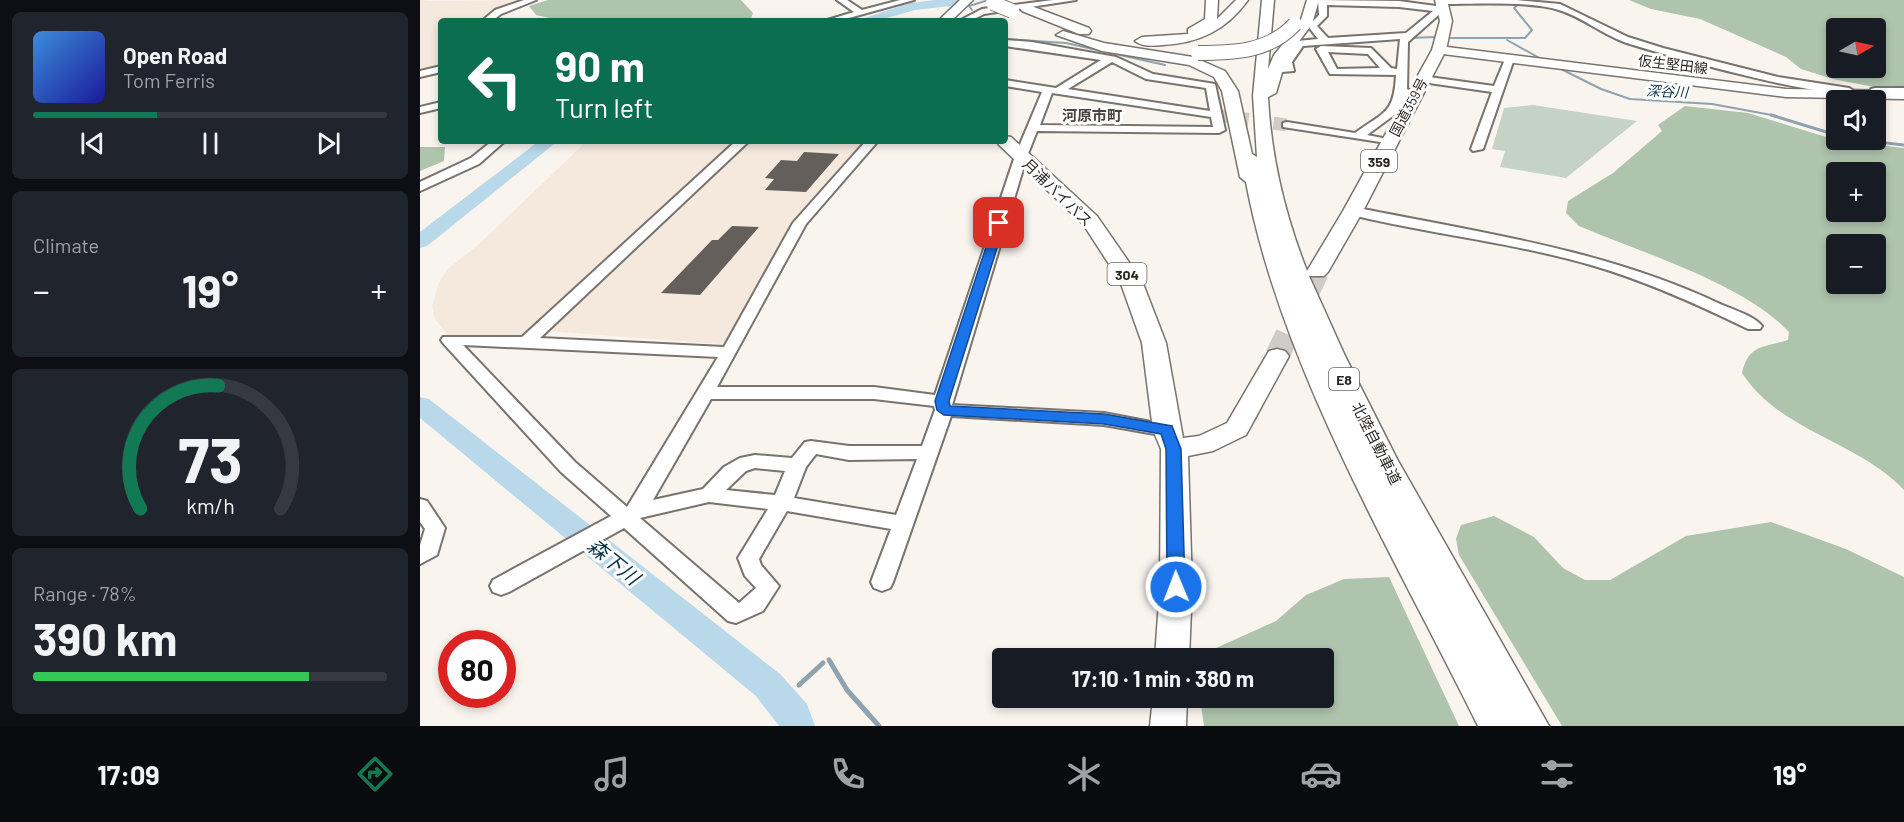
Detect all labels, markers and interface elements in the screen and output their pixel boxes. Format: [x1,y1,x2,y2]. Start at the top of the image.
north arrow [1826,18,1886,78]
map controls [1826,18,1886,294]
text: 90 m [555,40,645,90]
text: Open Road [123,42,227,68]
icon: left [456,42,534,120]
street label: 仮生堅田線 [1637,51,1709,77]
text: Tom Ferris [123,68,215,92]
street label: 国道359号 [1386,75,1430,139]
water label: 深谷川 [1646,81,1690,101]
button: sound [1826,90,1886,150]
text: Turn left [555,91,653,123]
district label: 河原市町 [1062,106,1122,124]
icon: previous [76,127,109,160]
icon: pause [194,127,227,160]
icon: next [312,127,345,160]
road number: 359 [1361,150,1397,172]
street label: 月浦バイパス [1019,154,1097,230]
button: + [1826,162,1886,222]
pin [973,197,1024,248]
icon: arrive [982,206,1015,239]
text: Climate [33,233,99,257]
button: − [1826,234,1886,294]
text: 19° [182,263,238,317]
road number: 304 [1108,263,1146,285]
text: − [33,270,50,310]
text: + [371,270,387,310]
road number: E8 [1329,368,1359,390]
street label: 北陸自動車道 [1349,399,1405,487]
text: 73 [178,421,242,495]
text: km/h [186,494,234,519]
water label: 森下川 [583,533,646,590]
position arrow [1144,555,1208,619]
text: Range · 78% [33,581,137,605]
text: 390 km [33,611,177,665]
speed limit sign: 80 [438,630,516,708]
text: 17:10 · 1 min · 380 m [1072,665,1254,691]
icon: directions [354,753,396,795]
icon: music [591,753,633,795]
icon: phone [827,753,869,795]
icon: climate [1063,753,1105,795]
icon: car [1300,753,1342,795]
icon: filters [1536,753,1578,795]
text: 17:09 [97,758,160,790]
text: 19° [1773,758,1807,790]

